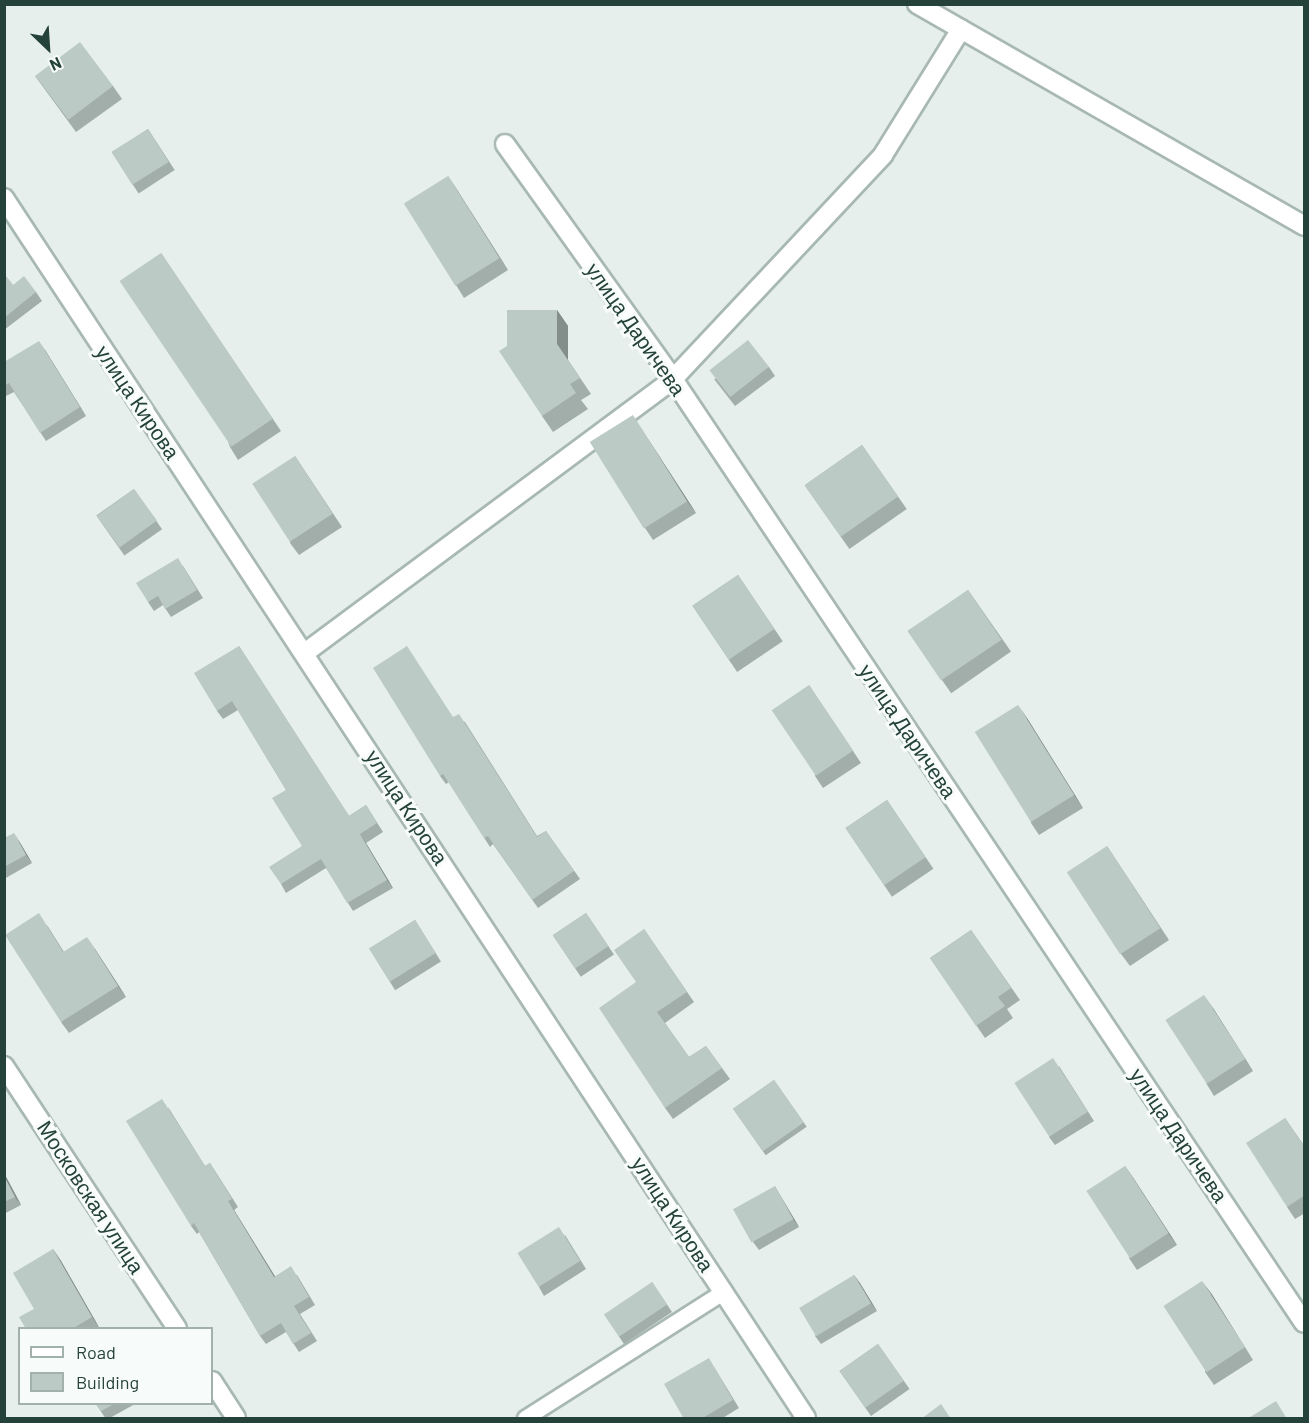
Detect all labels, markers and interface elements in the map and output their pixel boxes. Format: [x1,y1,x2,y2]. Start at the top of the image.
north arrow [18,18,78,78]
text: N [47,54,65,76]
street label: улица Даричева [581,258,691,400]
street label: улица Кирова [91,340,185,464]
street label: улица Даричева [854,659,962,803]
street label: улица Кирова [361,745,453,869]
street label: улица Даричева [1125,1063,1233,1207]
street label: Московская улица [32,1116,150,1278]
street label: улица Кирова [627,1152,719,1276]
legend [18,1327,213,1405]
text: Road [76,1341,116,1363]
text: Building [76,1371,139,1393]

